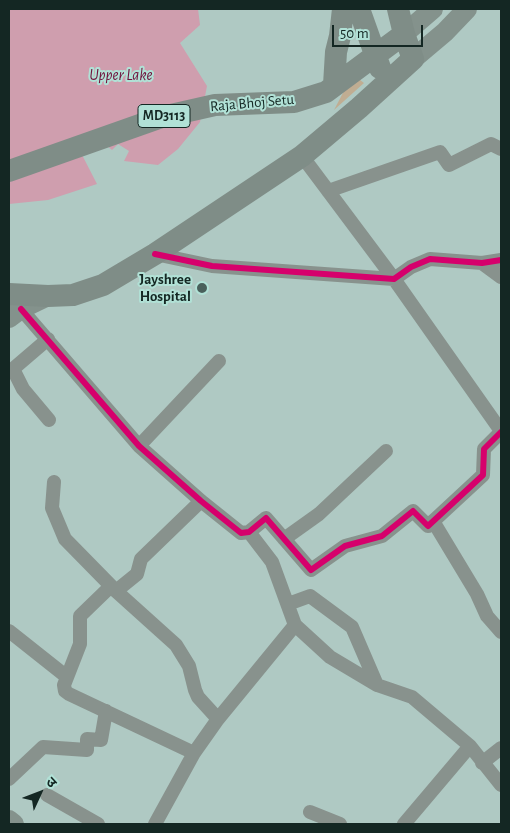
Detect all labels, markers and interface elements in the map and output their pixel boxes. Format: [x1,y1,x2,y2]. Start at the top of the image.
scale bar [335,15,426,47]
text: 50 m [340,26,369,41]
water label: Upper Lake [89,65,153,85]
street label: Raja Bhoj Setu [209,90,295,116]
road number: MD3113 [138,104,190,128]
place label: Jayshree Hospital [139,270,191,305]
marker: Jayshree Hospital [195,281,209,295]
north arrow [15,768,65,818]
text: उ [43,775,59,791]

